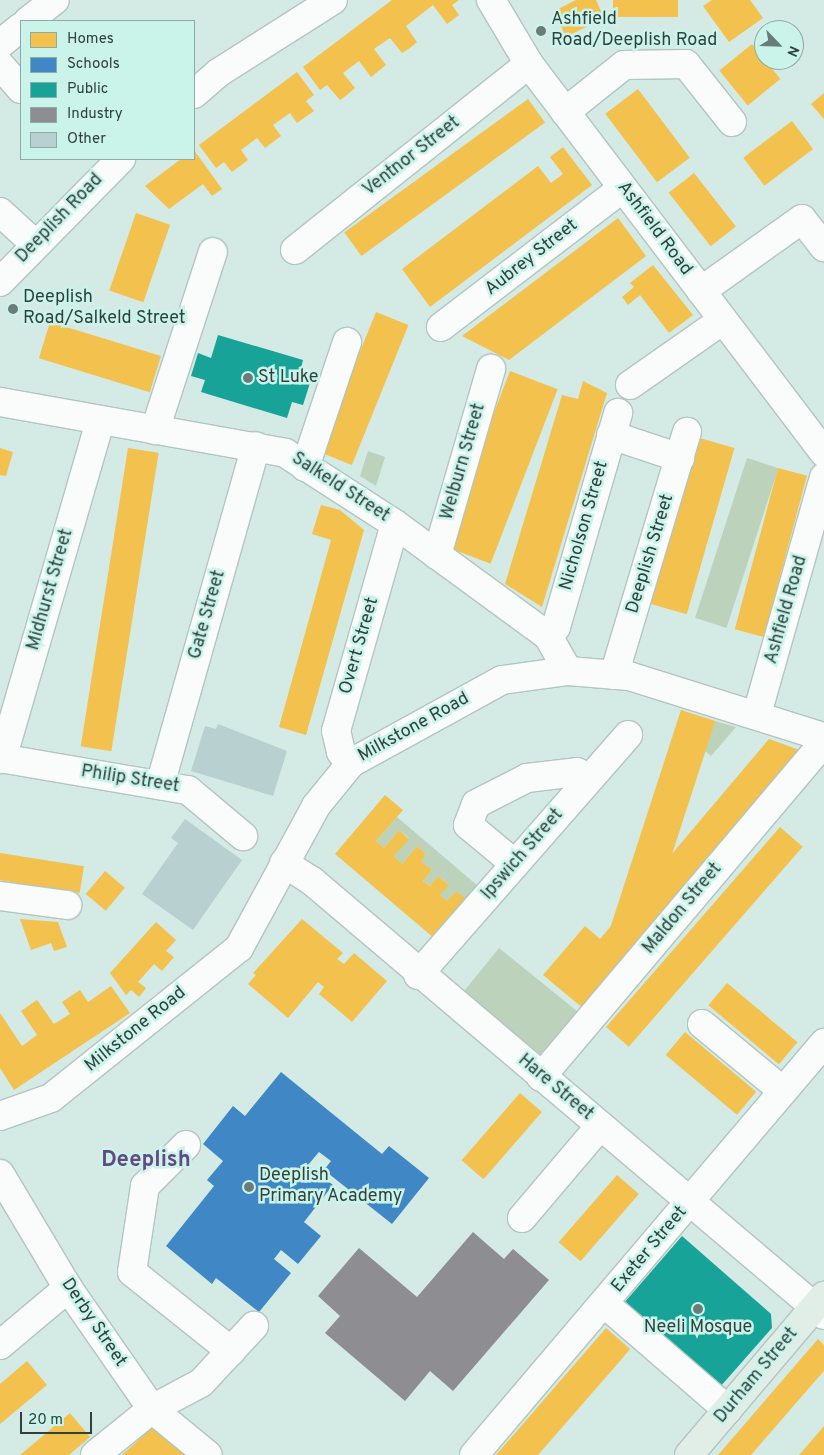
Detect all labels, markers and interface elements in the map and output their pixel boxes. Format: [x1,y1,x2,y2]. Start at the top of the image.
place label: Ashfield Road/Deeplish Road [551,10,717,52]
legend [20,20,195,160]
north arrow [754,20,804,70]
marker: Ashfield Road/Deeplish Road [535,25,547,37]
text: Homes [67,30,114,49]
text: N [782,43,802,59]
text: Schools [67,55,120,74]
text: Public [67,80,108,99]
text: Industry [67,105,123,124]
street label: Ventnor Street [359,112,465,202]
text: Other [67,130,106,149]
street label: Deeplish Road [12,170,108,268]
street label: Ashfield Road [612,178,696,280]
street label: Aubrey Street [481,215,583,301]
place label: Deeplish Road/Salkeld Street [23,288,186,330]
marker: Deeplish Road/Salkeld Street [7,303,19,315]
place label: St Luke [258,367,319,389]
marker: St Luke [242,372,254,384]
street label: Welburn Street [437,401,491,523]
street label: Salkeld Street [287,448,393,528]
street label: Nicholson Street [556,459,614,593]
street label: Deeplish Street [623,492,679,616]
street label: Midhurst Street [23,527,79,653]
street label: Ashfield Road [761,553,813,667]
street label: Gate Street [185,568,231,662]
street label: Overt Street [336,595,384,697]
street label: Milkstone Road [355,689,473,767]
street label: Philip Street [79,762,181,798]
street label: Ipswich Street [478,805,568,905]
street label: Maldon Street [639,859,727,959]
street label: Milkstone Road [81,983,191,1077]
street label: Hare Street [513,1050,597,1126]
district label: Deeplish [101,1148,191,1174]
place label: Deeplish Primary Academy [259,1166,403,1208]
marker: Deeplish Primary Academy [243,1181,255,1193]
street label: Exeter Street [608,1202,692,1298]
street label: Derby Street [55,1275,131,1371]
marker: Neeli Mosque [692,1303,704,1315]
place label: Neeli Mosque [644,1317,752,1339]
street label: Durham Street [711,1324,803,1428]
scale bar [22,1402,95,1434]
text: 20 m [28,1411,63,1430]

